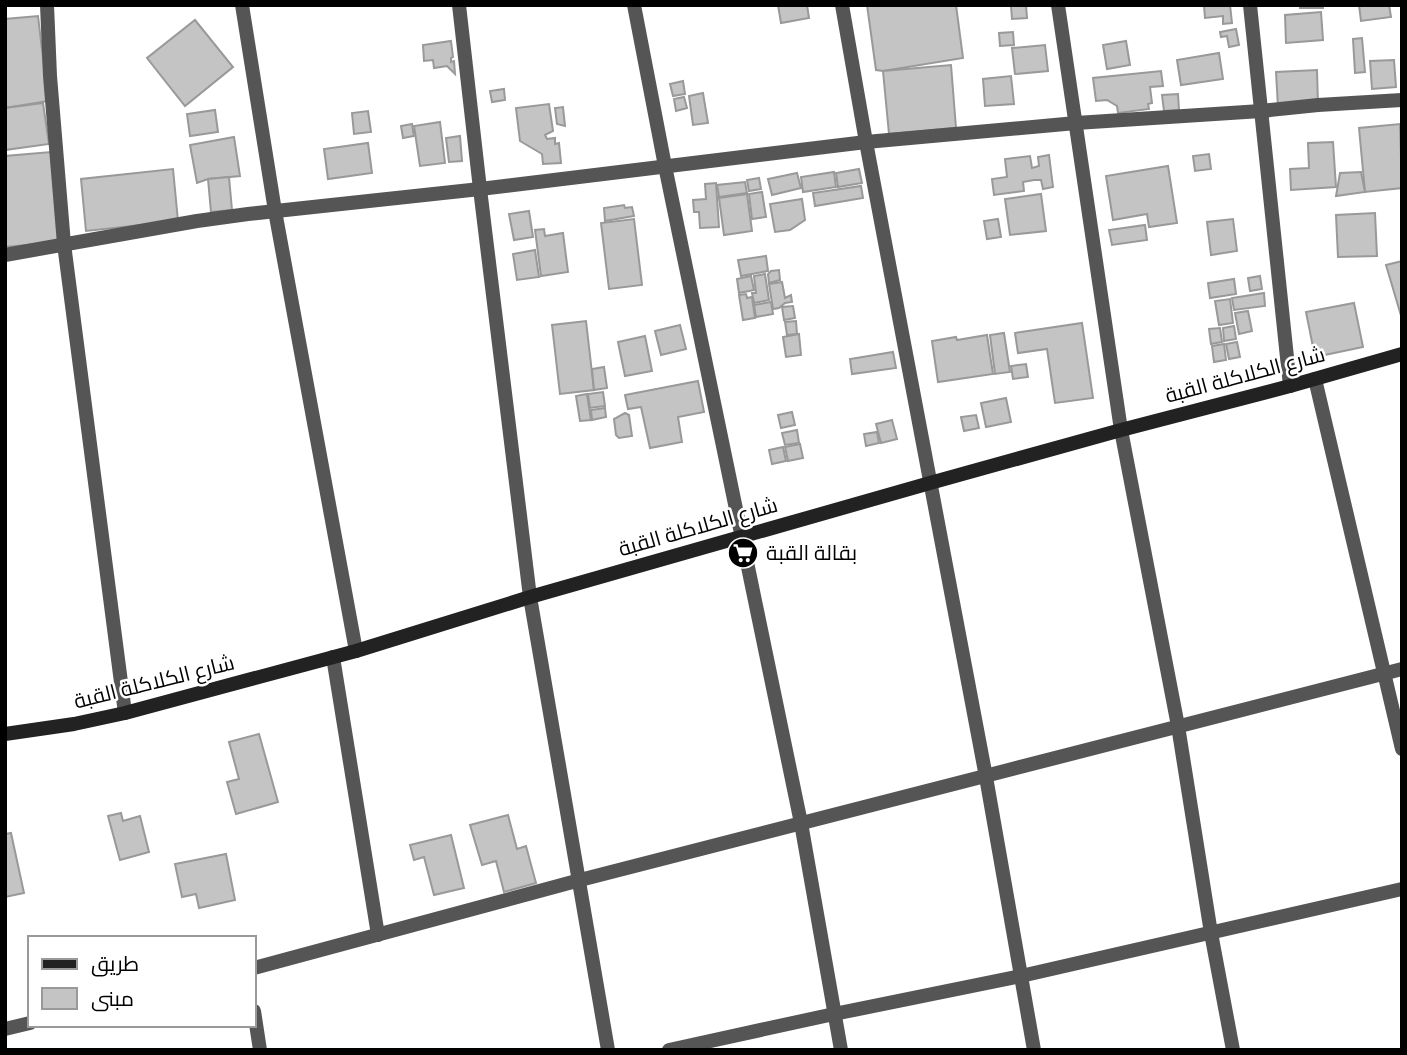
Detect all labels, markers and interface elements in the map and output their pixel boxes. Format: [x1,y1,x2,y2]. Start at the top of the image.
street label: شارع الكلاكلة القبة [1162,339,1328,410]
street label: شارع الكلاكلة القبة [615,490,781,563]
supermarket icon: بقالة القبة [726,536,760,570]
place label: بقالة القبة [766,538,857,567]
street label: شارع الكلاكلة القبة [71,648,237,715]
legend [28,936,256,1027]
text: طريق [91,949,139,978]
text: مبنى [91,984,134,1013]

